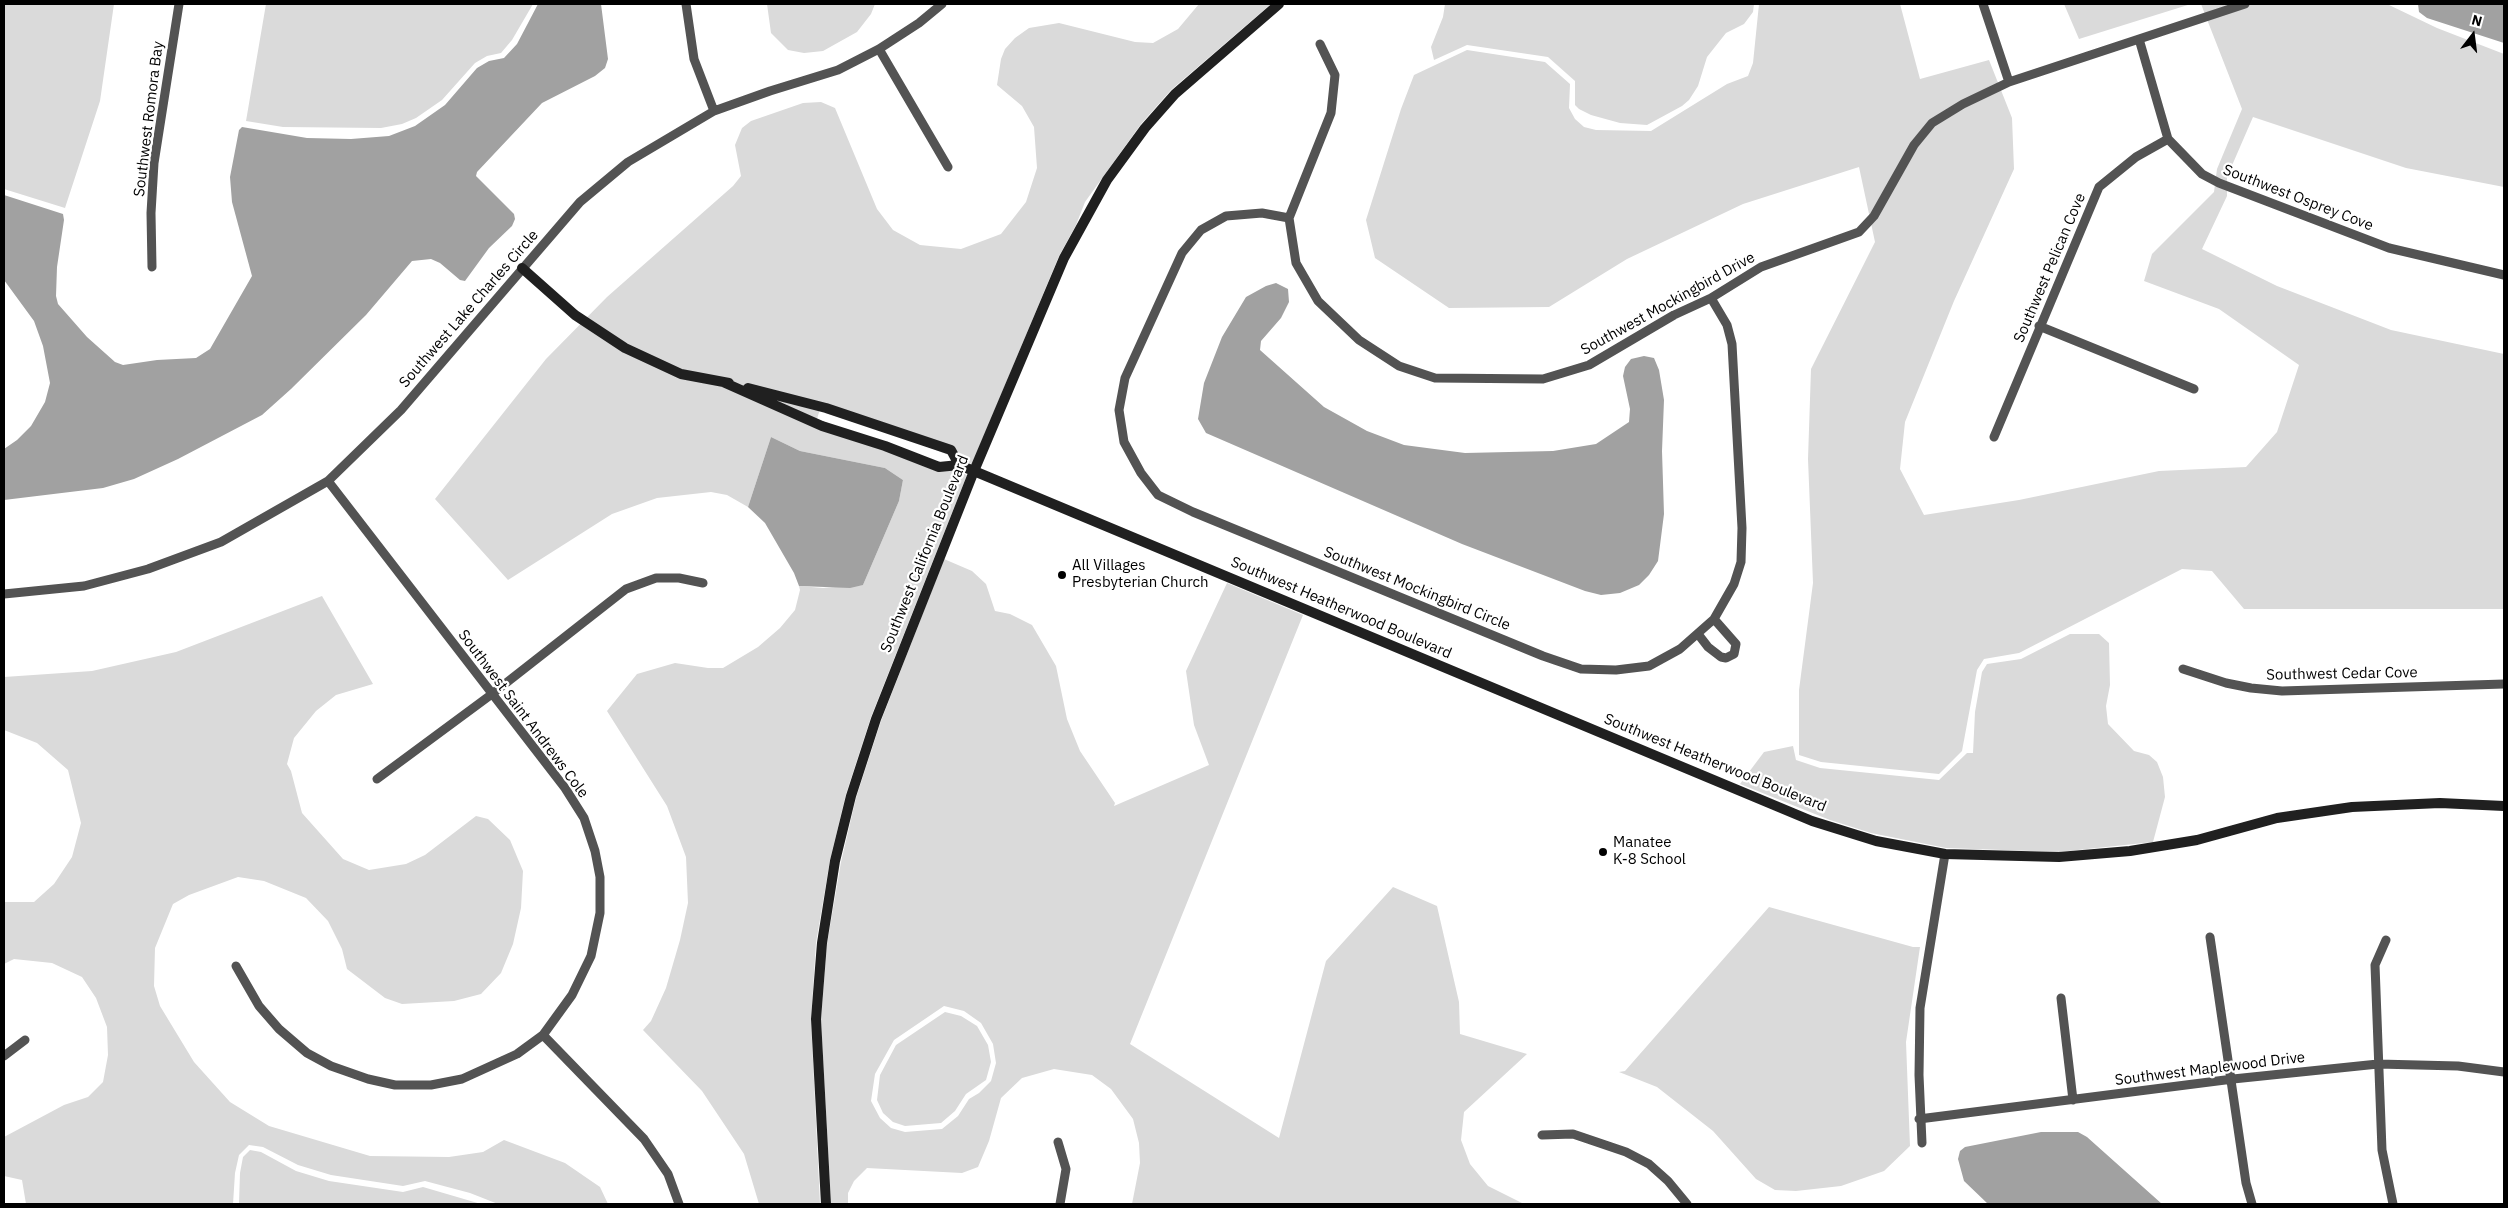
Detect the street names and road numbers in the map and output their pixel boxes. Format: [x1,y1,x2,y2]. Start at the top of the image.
street label: Southwest Romora Bay [131,40,167,198]
street label: Southwest Osprey Cove [2220,161,2376,235]
street label: Southwest Pelican Cove [2010,191,2090,345]
street label: Southwest Lake Charles Circle [396,227,542,391]
street label: Southwest Mockingbird Drive [1578,249,1758,359]
street label: Southwest California Boulevard [877,453,973,655]
street label: Southwest Mockingbird Circle [1321,543,1513,635]
street label: Southwest Heatherwood Boulevard [1228,553,1454,663]
street label: Southwest Saint Andrews Cole [454,626,592,802]
street label: Southwest Cedar Cove [2266,664,2418,684]
street label: Southwest Heatherwood Boulevard [1601,710,1829,816]
street label: Southwest Maplewood Drive [2114,1048,2306,1090]

